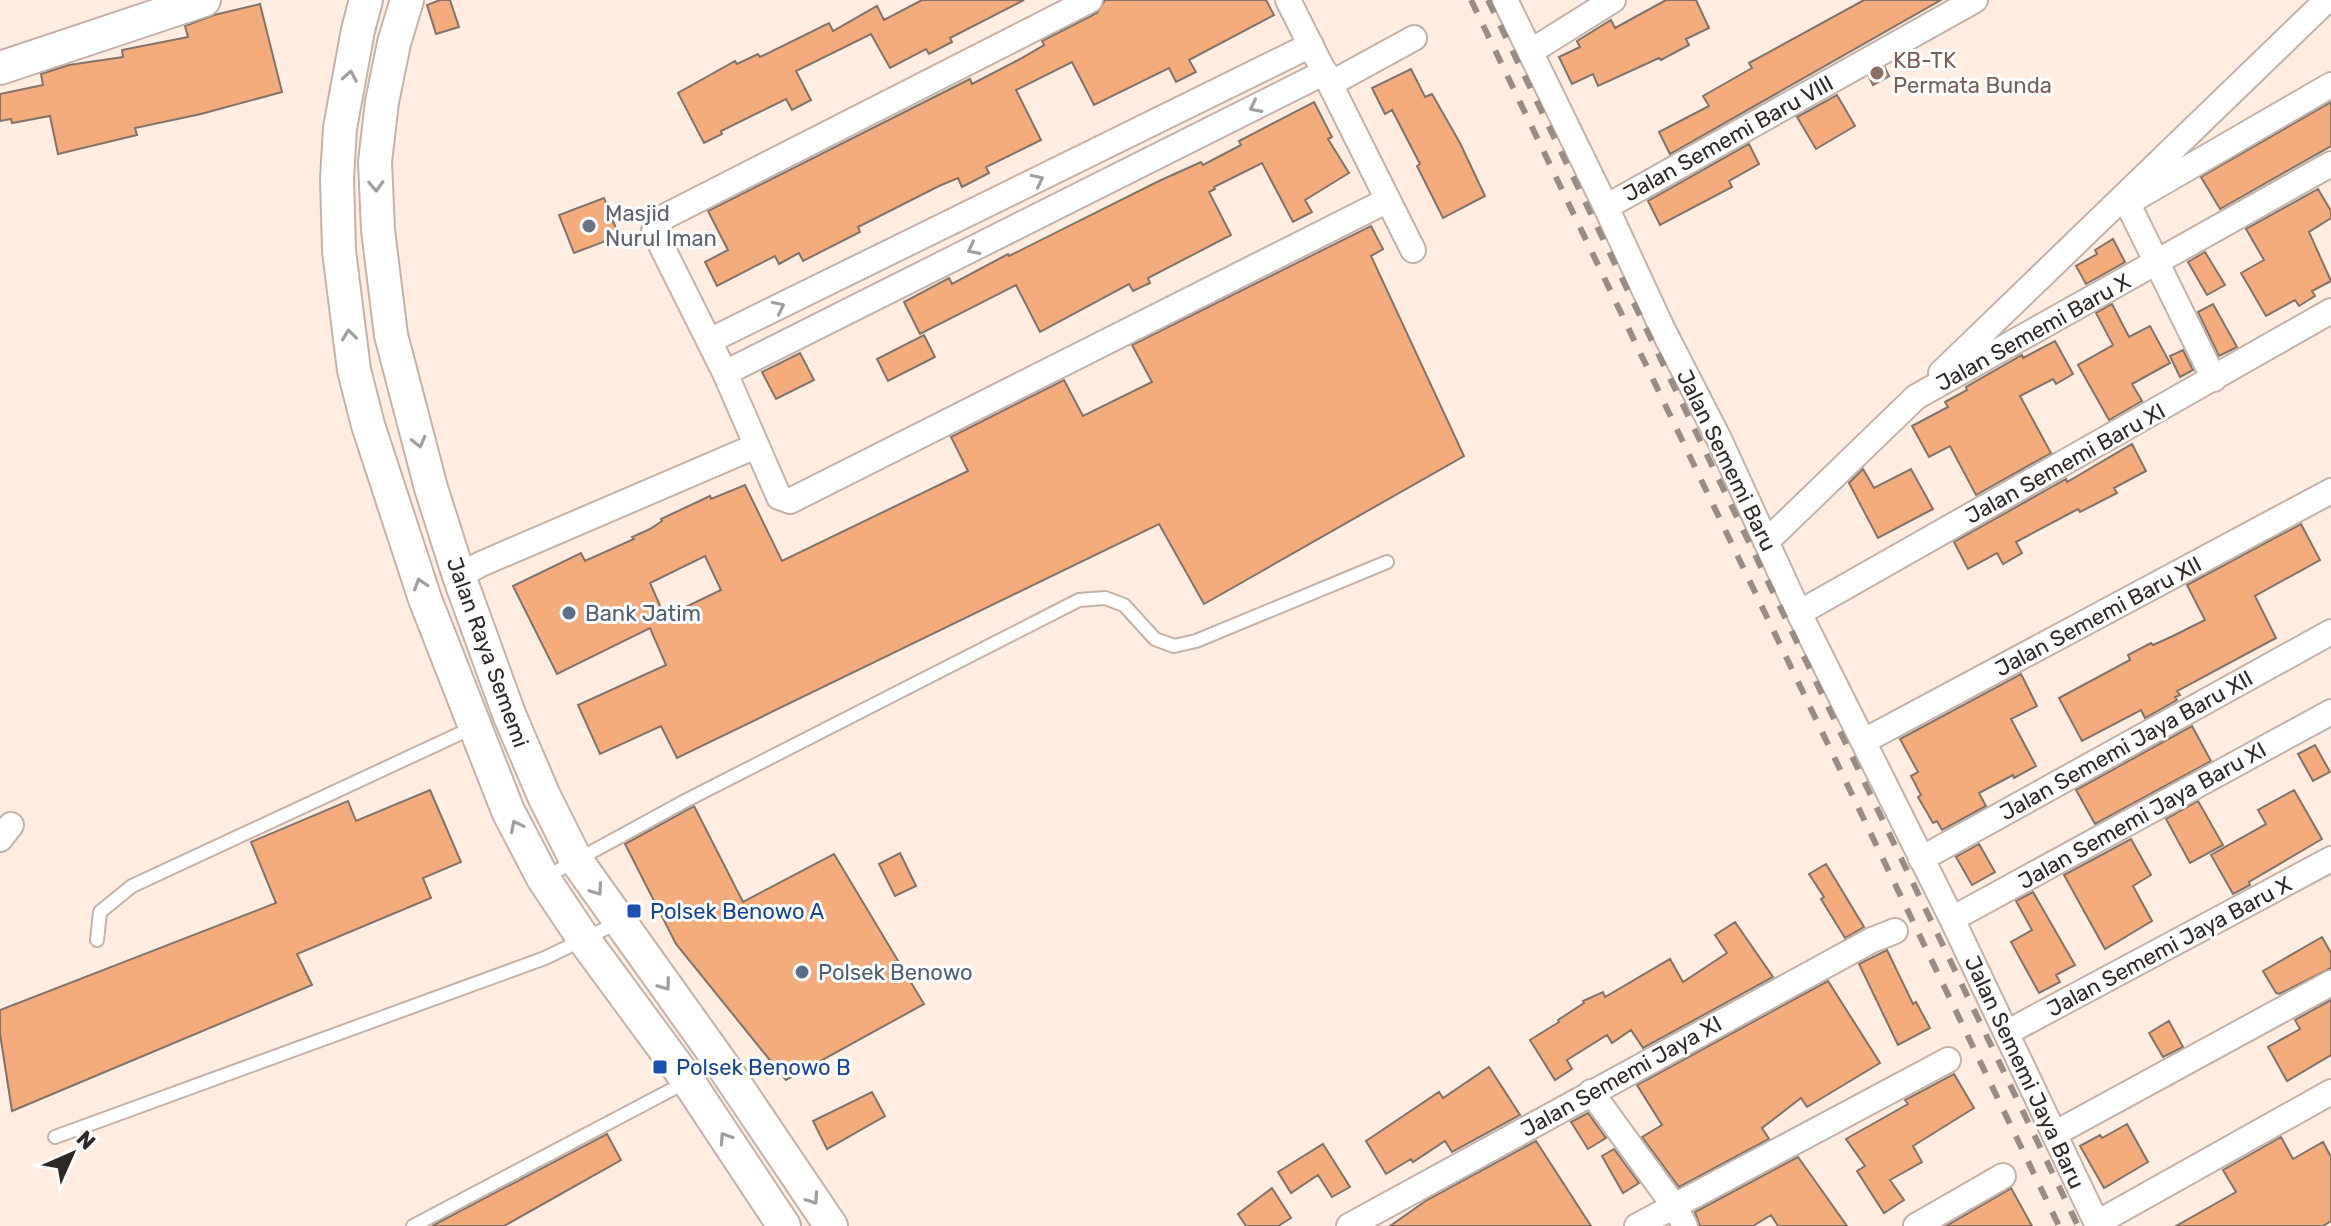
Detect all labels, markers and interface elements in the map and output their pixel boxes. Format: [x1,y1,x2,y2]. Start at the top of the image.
place label: KB-TK Permata Bunda [1893,47,2052,99]
marker: KB-TK Permata Bunda [1868,64,1886,82]
street label: Jalan Sememi Baru VIII [1618,69,1838,207]
one-way arrow [340,70,357,83]
one-way arrow [1249,97,1264,112]
one-way arrow [1029,174,1044,190]
one-way arrow [367,180,384,193]
place label: Masjid Nurul Iman [605,200,717,252]
marker: Masjid Nurul Iman [580,217,598,235]
one-way arrow [966,239,981,254]
street label: Jalan Sememi Baru X [1931,268,2135,397]
one-way arrow [771,301,786,317]
one-way arrow [341,328,358,341]
street label: Jalan Sememi Baru [1671,365,1782,555]
street label: Jalan Sememi Baru XI [1961,397,2170,530]
one-way arrow [410,434,427,448]
street label: Jalan Sememi Baru XII [1990,550,2206,682]
street label: Jalan Raya Sememi [441,553,535,751]
one-way arrow [413,578,429,592]
place label: Bank Jatim [585,600,701,627]
marker: Bank Jatim [560,604,578,622]
street label: Jalan Sememi Jaya Baru XII [1995,664,2257,826]
street label: Jalan Sememi Jaya Baru XI [2014,736,2270,894]
one-way arrow [510,819,525,834]
street label: Jalan Sememi Jaya Baru X [2042,870,2296,1022]
one-way arrow [587,881,602,895]
place label: Polsek Benowo A [650,898,824,925]
marker: Polsek Benowo A [625,902,643,920]
street label: Jalan Sememi Jaya Baru [1959,951,2090,1193]
place label: Polsek Benowo [818,959,973,986]
marker: Polsek Benowo [793,963,811,981]
one-way arrow [655,976,670,991]
street label: Jalan Sememi Jaya XI [1516,1010,1726,1143]
place label: Polsek Benowo B [676,1054,851,1081]
marker: Polsek Benowo B [651,1058,669,1076]
north arrow [32,1114,112,1194]
text: N [71,1125,101,1155]
one-way arrow [720,1132,735,1146]
one-way arrow [803,1190,818,1204]

